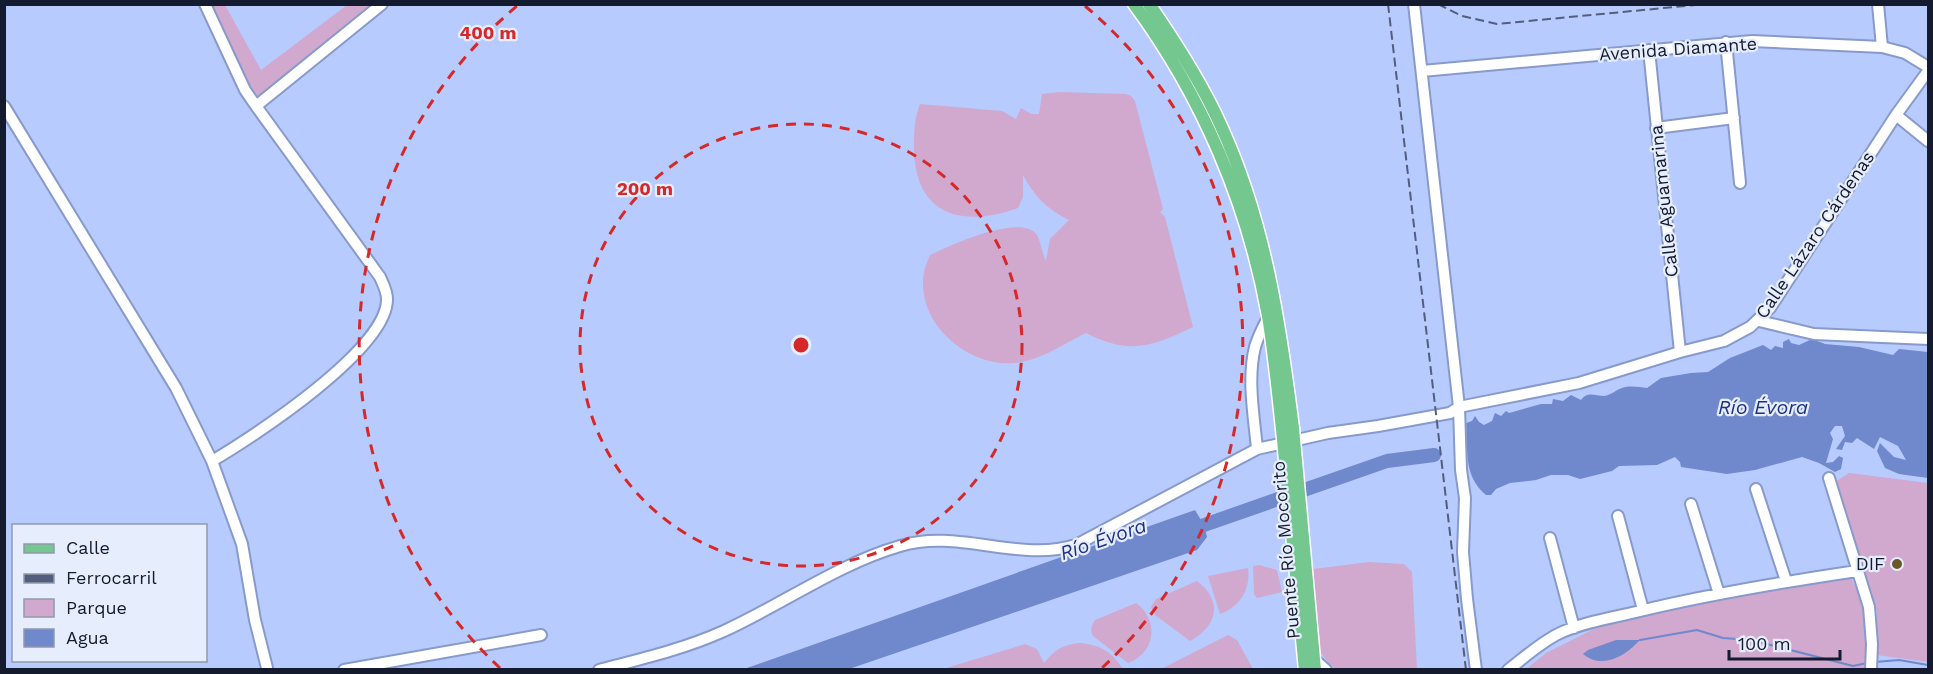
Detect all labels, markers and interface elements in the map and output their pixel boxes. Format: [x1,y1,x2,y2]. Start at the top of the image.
text: 400 m [460,22,516,43]
street label: Avenida Diamante [1598,33,1758,64]
street label: Calle Aguamarina [1645,124,1682,278]
street label: Calle Lázaro Cárdenas [1751,147,1878,322]
text: 200 m [617,178,673,199]
centre of rings [791,335,811,355]
water label: Río Évora [1718,395,1808,419]
street label: Puente Río Mocorito [1267,460,1304,640]
water label: Río Évora [1056,513,1150,565]
legend [12,524,207,662]
text: Calle [66,537,110,558]
place label: DIF [1856,553,1885,574]
marker: DIF [1890,557,1904,571]
text: Ferrocarril [66,567,157,588]
text: Parque [66,597,127,618]
scale bar [1729,623,1840,661]
text: Agua [66,627,109,648]
text: 100 m [1738,633,1791,654]

